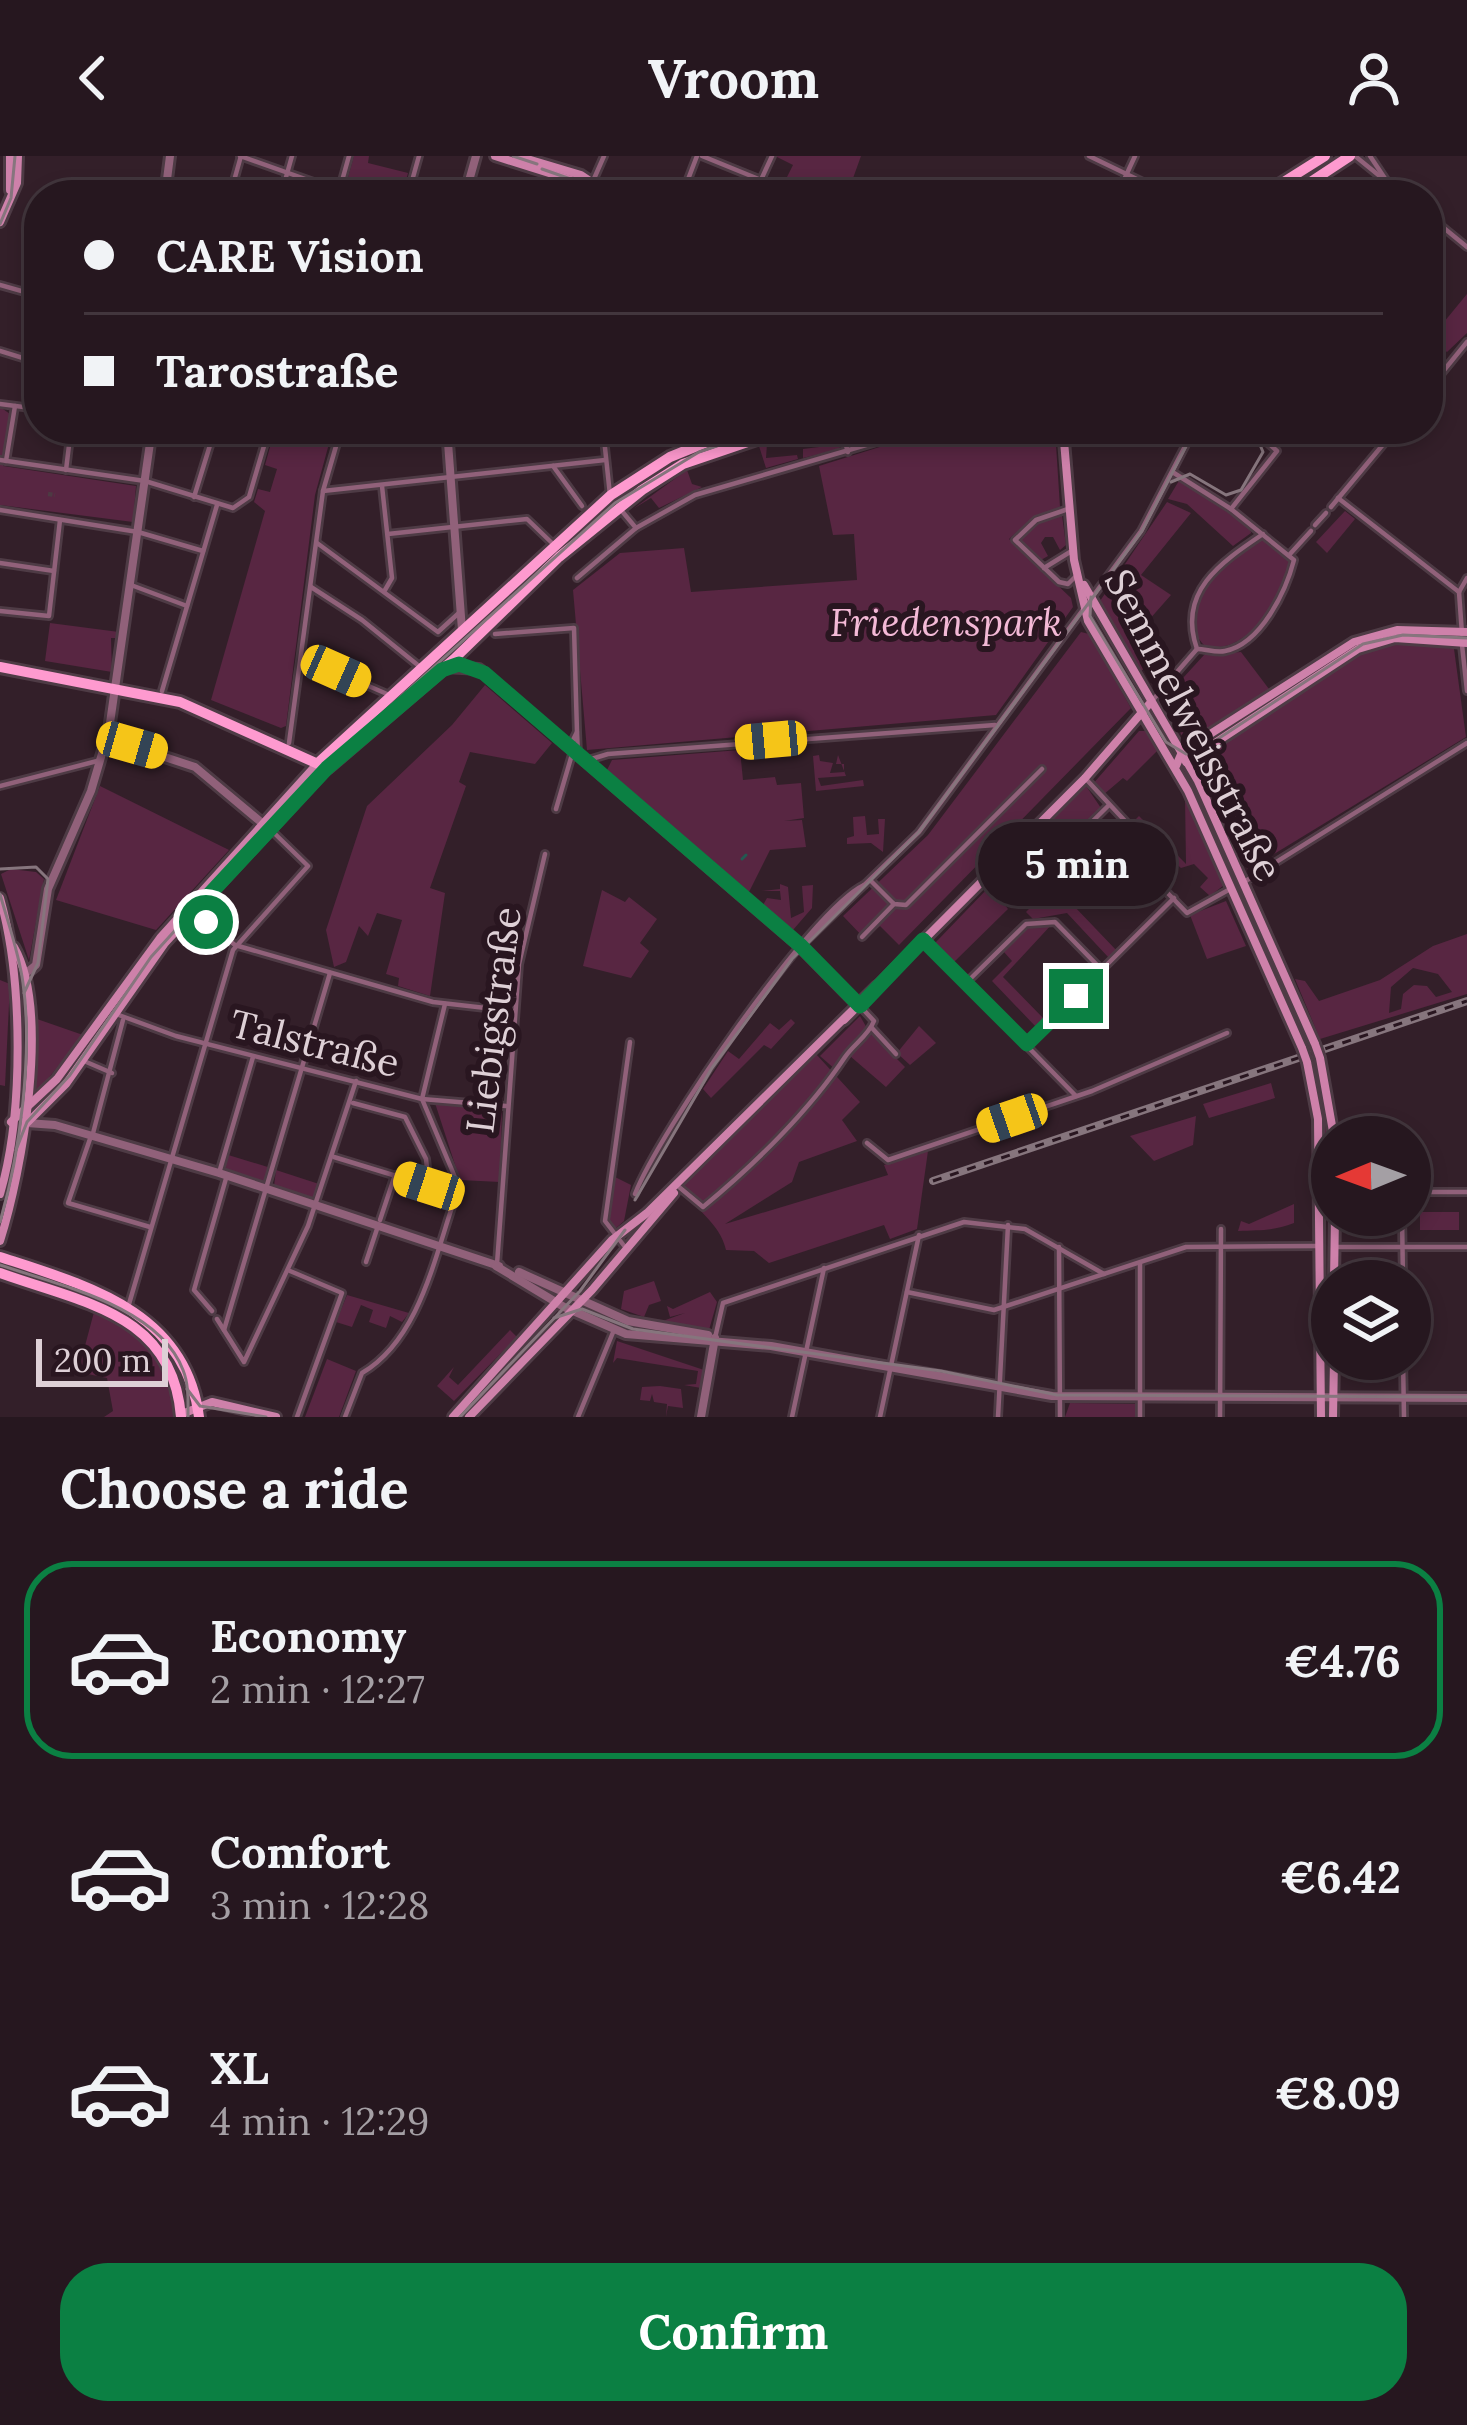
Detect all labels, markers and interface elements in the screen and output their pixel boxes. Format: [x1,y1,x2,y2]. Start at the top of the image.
text: Vroom [648,44,819,113]
icon: back [60,45,126,111]
icon: person [1341,45,1407,111]
text: CARE Vision [156,227,424,284]
text: Tarostraße [156,342,398,399]
street label: Semmelweisstraße [1094,561,1294,889]
park label: Friedenspark [830,597,1062,647]
car [296,640,376,702]
car [92,718,172,772]
car [734,719,808,761]
callout: 5 min [977,822,1175,906]
text: 5 min [1025,839,1129,889]
route start [179,895,233,949]
street label: Liebigstraße [454,904,532,1136]
route end [1049,969,1103,1023]
street label: Talstraße [225,998,405,1088]
car [972,1089,1052,1147]
north arrow [1311,1116,1431,1236]
map controls [1311,1116,1431,1380]
car [389,1158,469,1214]
button: layers [1311,1260,1431,1380]
scale bar [36,1333,168,1386]
text: 200 m [54,1339,151,1381]
text: Choose a ride [60,1454,409,1523]
icon: car [66,1606,174,1714]
text: Economy [210,1607,406,1664]
text: €4.76 [1284,1632,1401,1689]
text: 2 min · 12:27 [210,1664,425,1714]
icon: car [66,1822,174,1930]
text: Comfort [210,1823,390,1880]
text: €6.42 [1280,1848,1401,1905]
text: 3 min · 12:28 [210,1880,430,1930]
icon: car [66,2038,174,2146]
text: XL [210,2039,269,2096]
text: €8.09 [1275,2064,1401,2121]
text: 4 min · 12:29 [210,2096,430,2146]
button: Confirm [60,2263,1407,2401]

